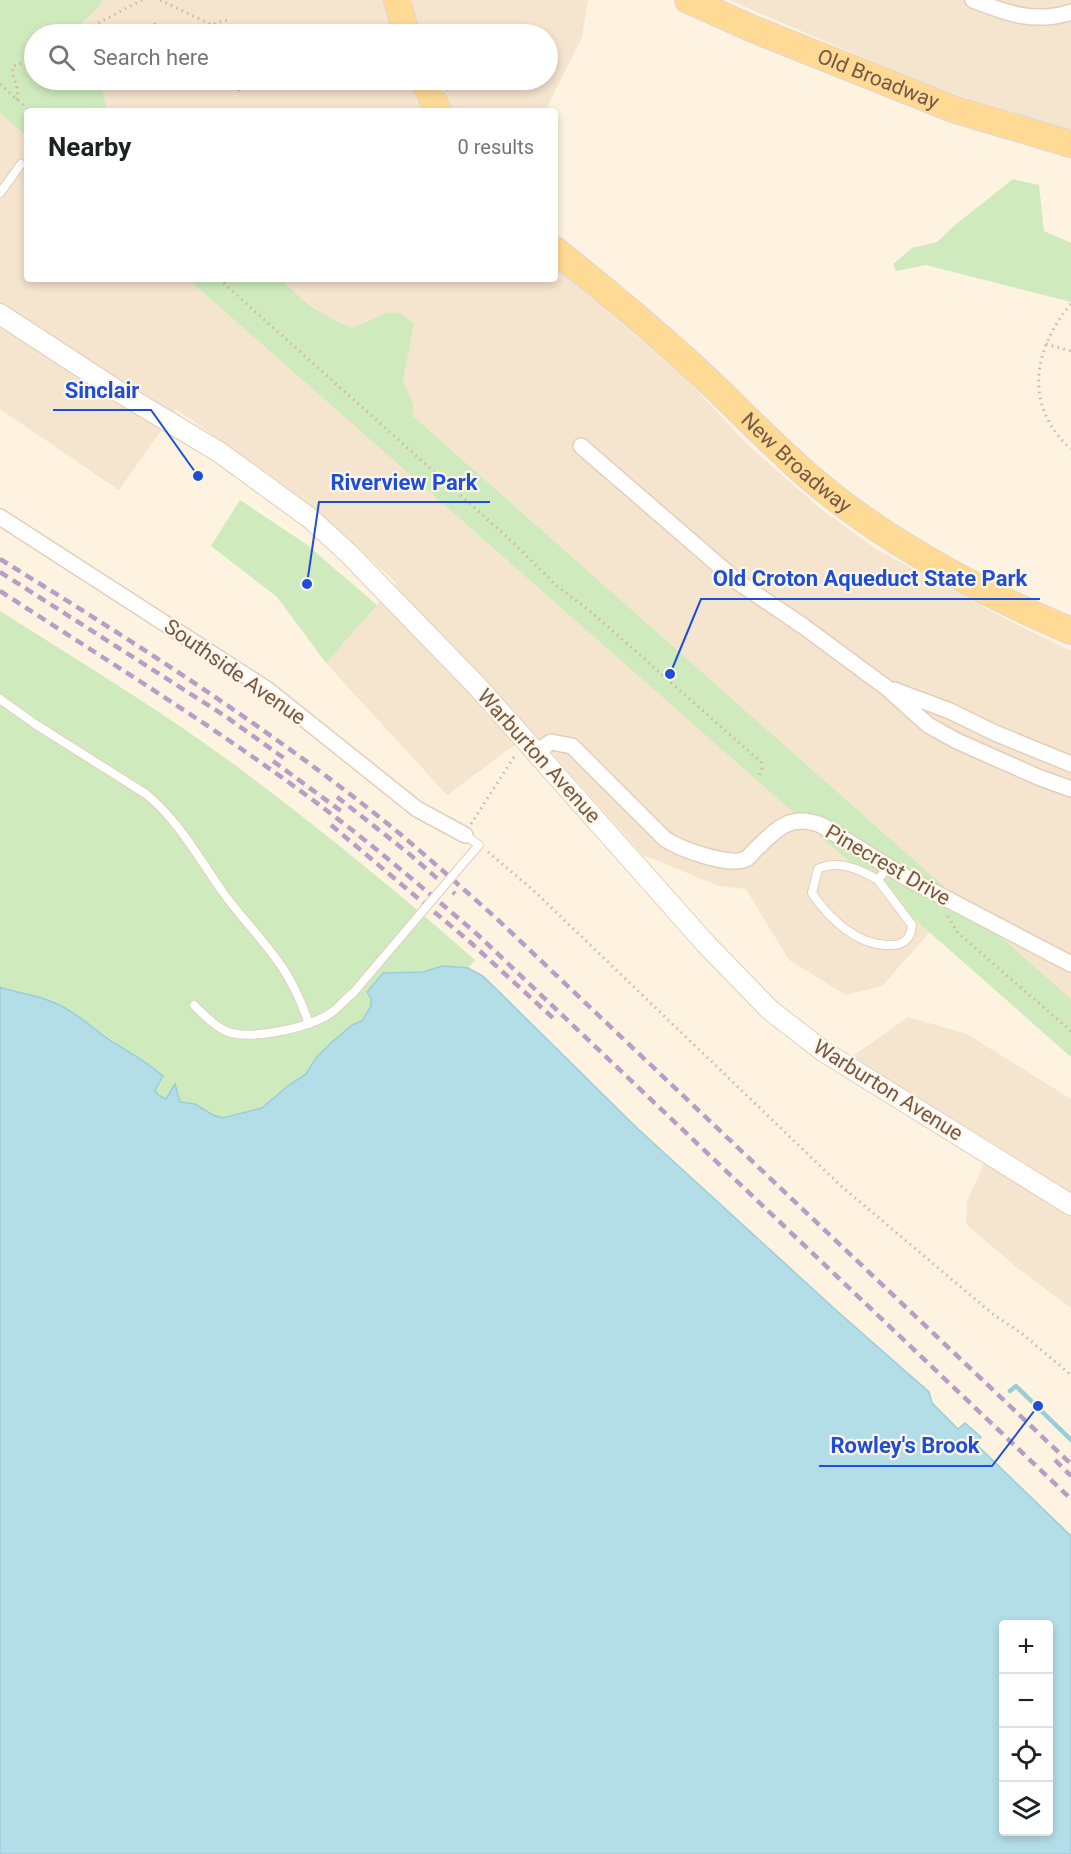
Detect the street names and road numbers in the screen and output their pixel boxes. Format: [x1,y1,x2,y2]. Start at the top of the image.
street label: Old Broadway [814,44,943,114]
street label: New Broadway [736,408,856,518]
street label: Southside Avenue [160,614,310,730]
street label: Warburton Avenue [473,684,605,828]
street label: Pinecrest Drive [821,820,955,910]
street label: Warburton Avenue [809,1034,967,1146]

